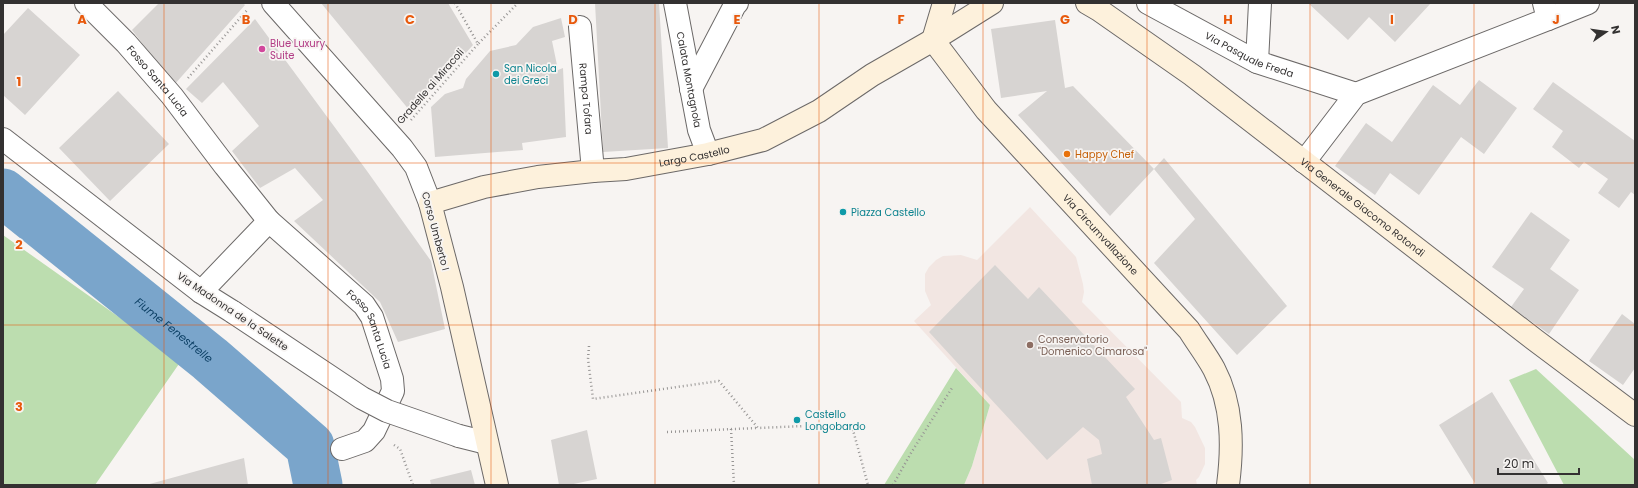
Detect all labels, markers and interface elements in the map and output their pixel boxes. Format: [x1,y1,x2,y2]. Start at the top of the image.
text: A [77,10,87,29]
text: B [242,10,251,29]
text: C [405,10,415,29]
text: D [568,10,578,29]
text: E [733,10,741,29]
text: F [897,10,905,29]
text: G [1060,10,1070,29]
text: H [1223,10,1233,29]
text: I [1390,10,1394,29]
text: J [1552,10,1560,29]
north arrow [1586,12,1626,52]
text: N [1607,24,1624,36]
street label: Via Pasquale Freda [1202,28,1295,81]
street label: Calata Montagnola [673,30,705,129]
place label: Blue Luxury Suite [270,36,325,63]
street label: Fosso Santa Lucia [123,42,192,120]
marker: Blue Luxury Suite [257,44,267,54]
street label: Gradelle ai Miracoli [393,45,467,127]
place label: San Nicola dei Greci [504,61,557,88]
street label: Rampa Tofara [575,62,597,135]
marker: San Nicola dei Greci [491,69,501,79]
text: 1 [17,72,21,91]
street label: Largo Castello [658,142,731,171]
place label: Happy Chef [1075,147,1134,162]
marker: Happy Chef [1062,149,1072,159]
street label: Via Generale Giacomo Rotondi [1297,154,1428,260]
street label: Corso Umberto I [418,190,453,272]
street label: Via Circumvallazione [1059,191,1142,279]
place label: Piazza Castello [851,205,925,220]
marker: Piazza Castello [838,207,848,217]
text: 2 [15,235,23,254]
street label: Via Madonna de la Salette [174,268,292,354]
street label: Fosso Santa Lucia [343,286,395,371]
water label: Fiume Fenestrelle [131,294,216,366]
place label: Conservatorio "Domenico Cimarosa" [1038,332,1147,359]
marker: Conservatorio "Domenico Cimarosa" [1025,340,1035,350]
text: 3 [15,397,23,416]
place label: Castello Longobardo [805,407,866,434]
marker: Castello Longobardo [792,415,802,425]
scale bar [1498,450,1579,476]
text: 20 m [1504,455,1534,472]

